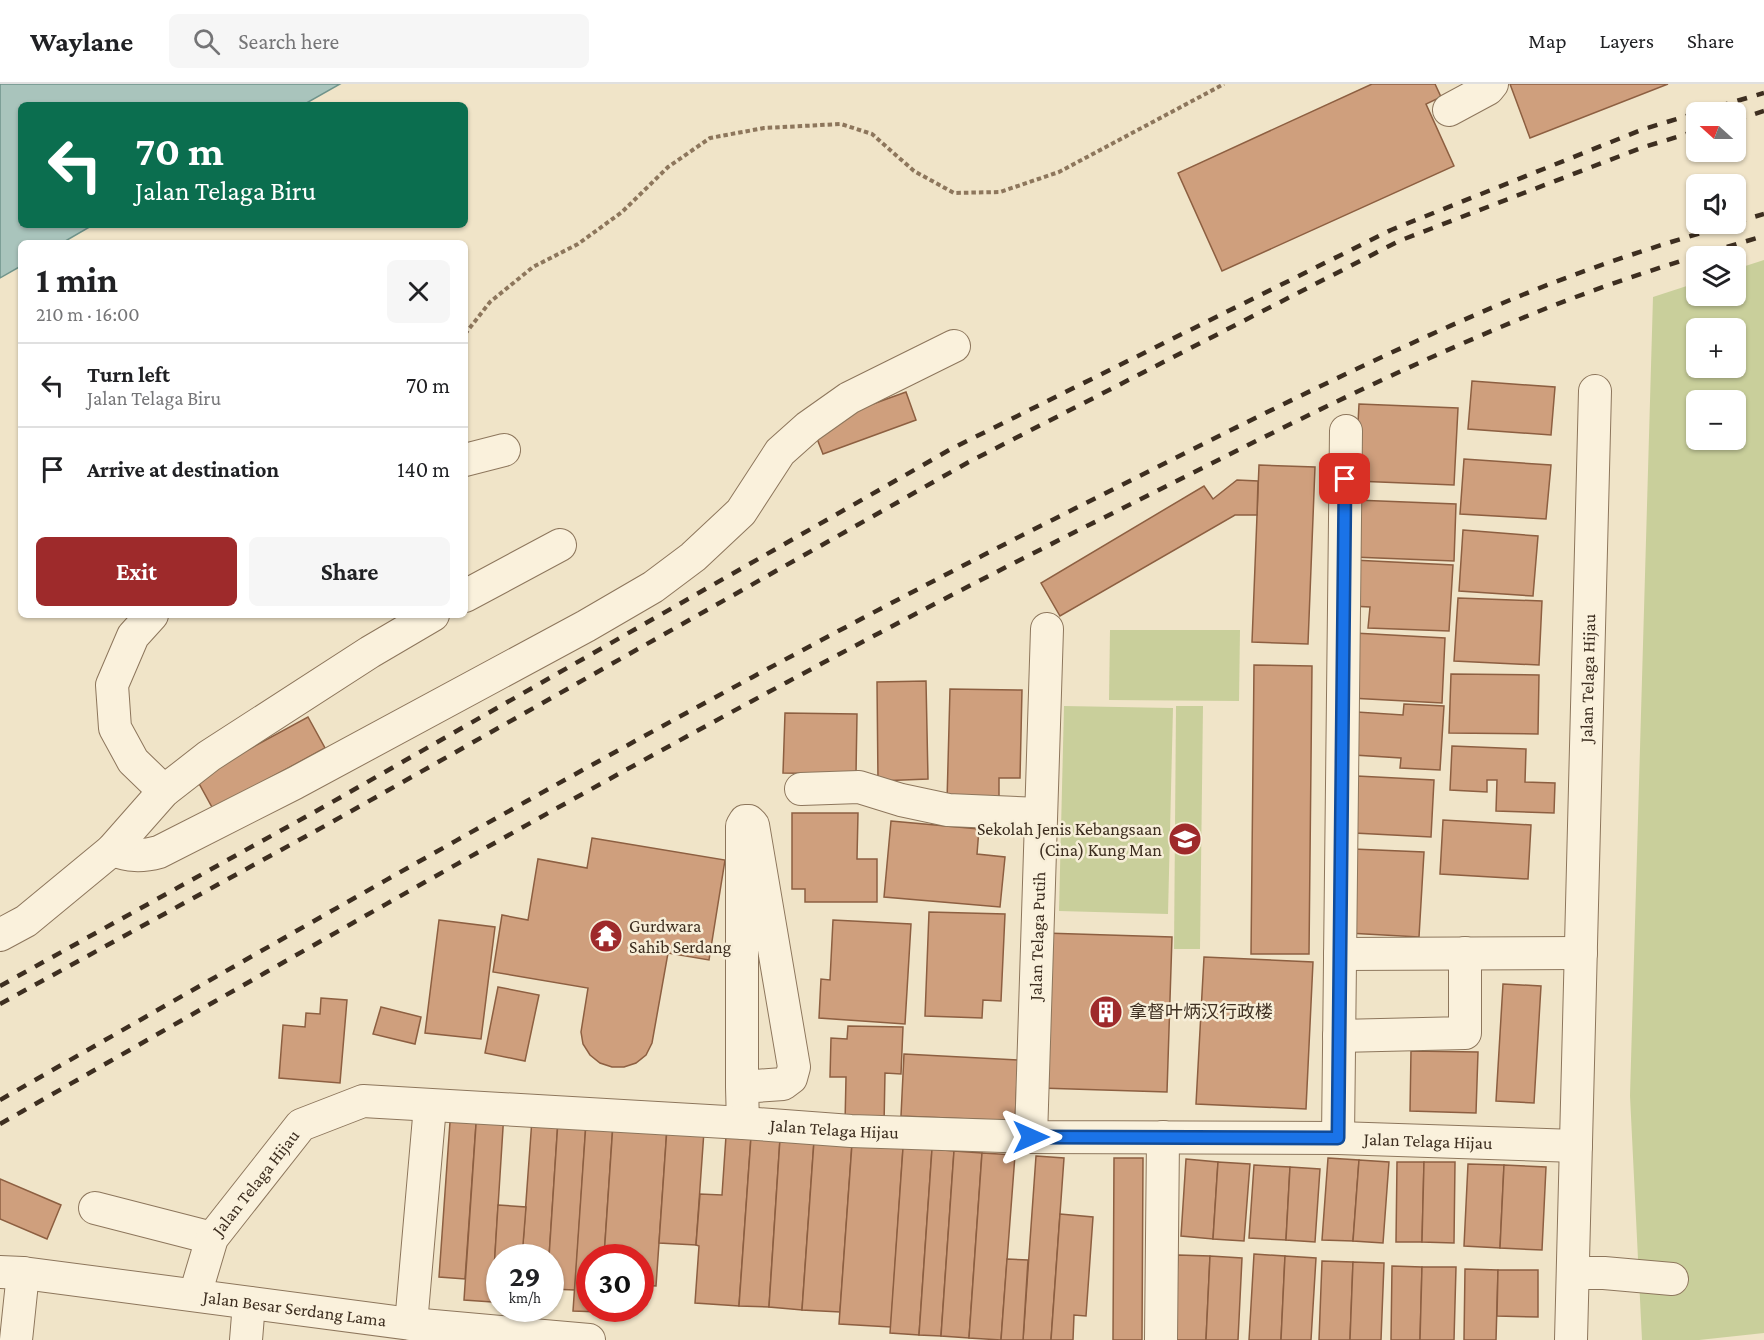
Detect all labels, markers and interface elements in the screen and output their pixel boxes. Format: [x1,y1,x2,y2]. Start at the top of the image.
search box [169,14,589,68]
icon: search [190,25,223,58]
text: Waylane [30,26,133,57]
text: Search here [238,29,339,54]
text: Map [1528,29,1567,53]
text: Layers [1600,29,1654,53]
text: Share [1687,29,1734,53]
north arrow [1686,102,1746,162]
map controls [1686,102,1746,450]
icon: left [36,126,114,204]
text: 70 m [135,127,224,174]
button: sound [1686,174,1746,234]
text: Jalan Telaga Biru [135,176,316,206]
button: layers [1686,246,1746,306]
text: 1 min [36,260,118,300]
button: close [387,260,450,323]
text: 210 m · 16:00 [36,303,140,325]
button: + [1686,318,1746,378]
text: Turn left [87,362,170,387]
icon: left [36,369,69,402]
text: 70 m [406,373,450,398]
text: Jalan Telaga Biru [87,387,221,409]
button: − [1686,390,1746,450]
icon: arrive [36,453,69,486]
pin [1319,453,1370,504]
text: Arrive at destination [87,457,279,482]
text: 140 m [397,457,450,482]
icon: arrive [1328,462,1361,495]
button: Exit [36,537,237,606]
button: Share [249,537,450,606]
street label: Jalan Telaga Hijau [1576,613,1600,745]
place label: Sekolah Jenis Kebangsaan (Cina) Kung Man [977,819,1162,861]
school or university icon: Sekolah Jenis Kebangsaan (Cina) Kung Man [1167,821,1203,857]
street label: Jalan Telaga Putih [1025,871,1049,1003]
place label: Gurdwara Sahib Serdang [629,916,732,957]
temple icon: Gurdwara Sahib Serdang [588,918,624,954]
building icon: 拿督叶炳汉行政楼 [1088,994,1124,1030]
place label: 拿督叶炳汉行政楼 [1129,1002,1273,1022]
position arrow [999,1105,1063,1169]
street label: Jalan Telaga Hijau [767,1115,900,1143]
street label: Jalan Telaga Hijau [207,1125,304,1241]
street label: Jalan Telaga Hijau [1361,1129,1493,1154]
speed limit sign: 30 [576,1244,654,1322]
text: 29 [509,1259,541,1292]
street label: Jalan Besar Serdang Lama [200,1286,388,1331]
text: km/h [509,1290,541,1306]

